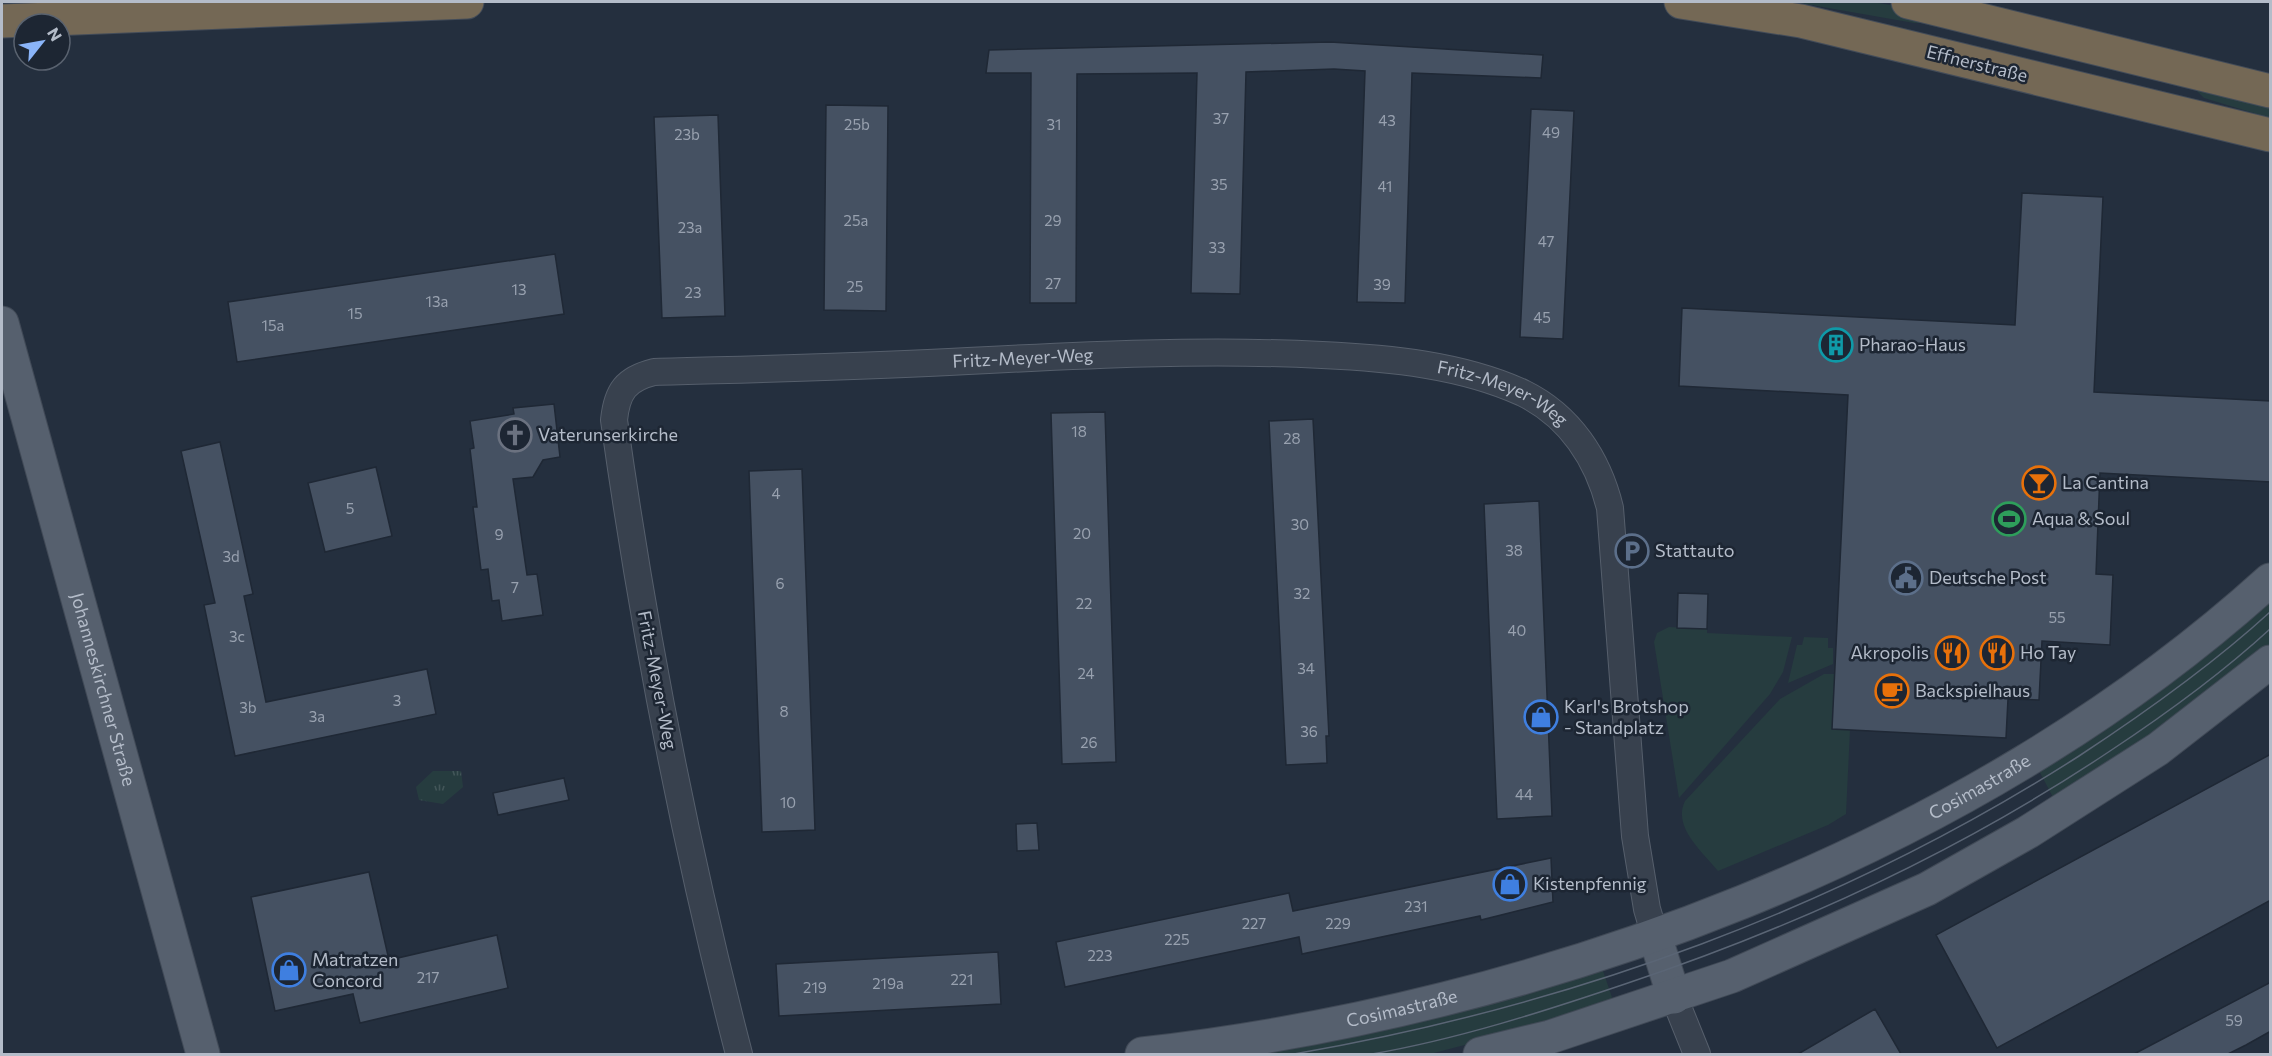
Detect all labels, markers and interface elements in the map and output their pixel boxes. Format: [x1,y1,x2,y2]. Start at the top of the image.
north arrow [12,12,72,72]
text: N [44,24,67,44]
street label: Effnerstraße [1924,40,2030,86]
house number: 37 [1213,109,1229,127]
house number: 43 [1378,111,1396,129]
house number: 25b [844,115,870,133]
house number: 31 [1047,115,1061,133]
house number: 49 [1542,123,1560,141]
house number: 23b [674,125,700,143]
house number: 35 [1210,175,1228,193]
house number: 41 [1378,177,1392,195]
house number: 25a [844,211,868,229]
house number: 29 [1044,211,1062,229]
house number: 23a [678,218,702,236]
house number: 47 [1538,232,1554,250]
house number: 33 [1208,238,1226,256]
house number: 27 [1045,274,1061,292]
house number: 39 [1373,275,1391,293]
house number: 25 [847,277,863,295]
house number: 13 [512,280,526,298]
house number: 23 [685,283,701,301]
house number: 13a [426,292,448,310]
house number: 15 [347,304,363,322]
house number: 45 [1533,308,1551,326]
house number: 15a [262,316,284,334]
building icon: Pharao-Haus [1818,327,1854,363]
place label: Pharao-Haus [1859,333,1966,355]
street label: Fritz-Meyer-Weg [952,343,1094,372]
street label: Fritz-Meyer-Weg [1436,355,1573,430]
church icon: Vaterunserkirche [497,417,533,453]
house number: 18 [1071,422,1087,440]
place label: Vaterunserkirche [538,423,678,445]
house number: 28 [1283,429,1301,447]
bar icon: La Cantina [2021,465,2057,501]
place label: La Cantina [2062,471,2149,493]
house number: 4 [772,484,781,502]
house number: 5 [346,499,354,517]
sports icon: Aqua & Soul [1991,501,2027,537]
place label: Aqua & Soul [2032,507,2130,529]
house number: 30 [1291,515,1309,533]
house number: 20 [1073,524,1091,542]
house number: 9 [494,525,504,543]
parking icon: Stattauto [1614,533,1650,569]
place label: Stattauto [1655,539,1734,561]
house number: 38 [1505,541,1523,559]
house number: 3d [222,547,240,565]
public building icon: Deutsche Post [1888,560,1924,596]
place label: Deutsche Post [1929,566,2047,588]
house number: 6 [775,574,785,592]
house number: 7 [511,578,519,596]
house number: 32 [1294,584,1310,602]
street label: Johanneskirchner Straße [67,590,141,788]
house number: 22 [1076,594,1092,612]
house number: 55 [2048,608,2066,626]
street label: Fritz-Meyer-Weg [634,609,682,751]
house number: 40 [1508,621,1526,639]
house number: 3c [229,627,245,645]
restaurant icon: Akropolis [1934,635,1970,671]
restaurant icon: Ho Tay [1979,635,2015,671]
place label: Akropolis [1850,641,1929,663]
place label: Ho Tay [2020,641,2076,663]
house number: 34 [1297,659,1315,677]
house number: 24 [1077,664,1095,682]
cafe icon: Backspielhaus [1874,673,1910,709]
place label: Backspielhaus [1915,679,2030,701]
house number: 3 [393,691,401,709]
place label: Karl's Brotshop - Standplatz [1564,695,1689,738]
house number: 3b [239,698,257,716]
shop icon: Karl's Brotshop - Standplatz [1523,699,1559,735]
house number: 8 [779,702,789,720]
house number: 3a [309,707,325,725]
house number: 36 [1300,722,1318,740]
house number: 26 [1080,733,1098,751]
street label: Cosimastraße [1925,749,2034,824]
house number: 44 [1515,785,1533,803]
house number: 10 [780,793,796,811]
shop icon: Kistenpfennig [1492,866,1528,902]
place label: Kistenpfennig [1533,872,1647,894]
house number: 231 [1404,897,1428,915]
house number: 227 [1242,914,1266,932]
house number: 229 [1325,914,1351,932]
house number: 225 [1164,930,1190,948]
house number: 223 [1087,946,1113,964]
place label: Matratzen Concord [312,948,398,991]
shop icon: Matratzen Concord [271,952,307,988]
house number: 217 [417,968,439,986]
house number: 221 [950,970,974,988]
house number: 219a [872,974,904,992]
house number: 219 [803,978,827,996]
street label: Cosimastraße [1344,984,1460,1031]
house number: 59 [2225,1011,2243,1029]

